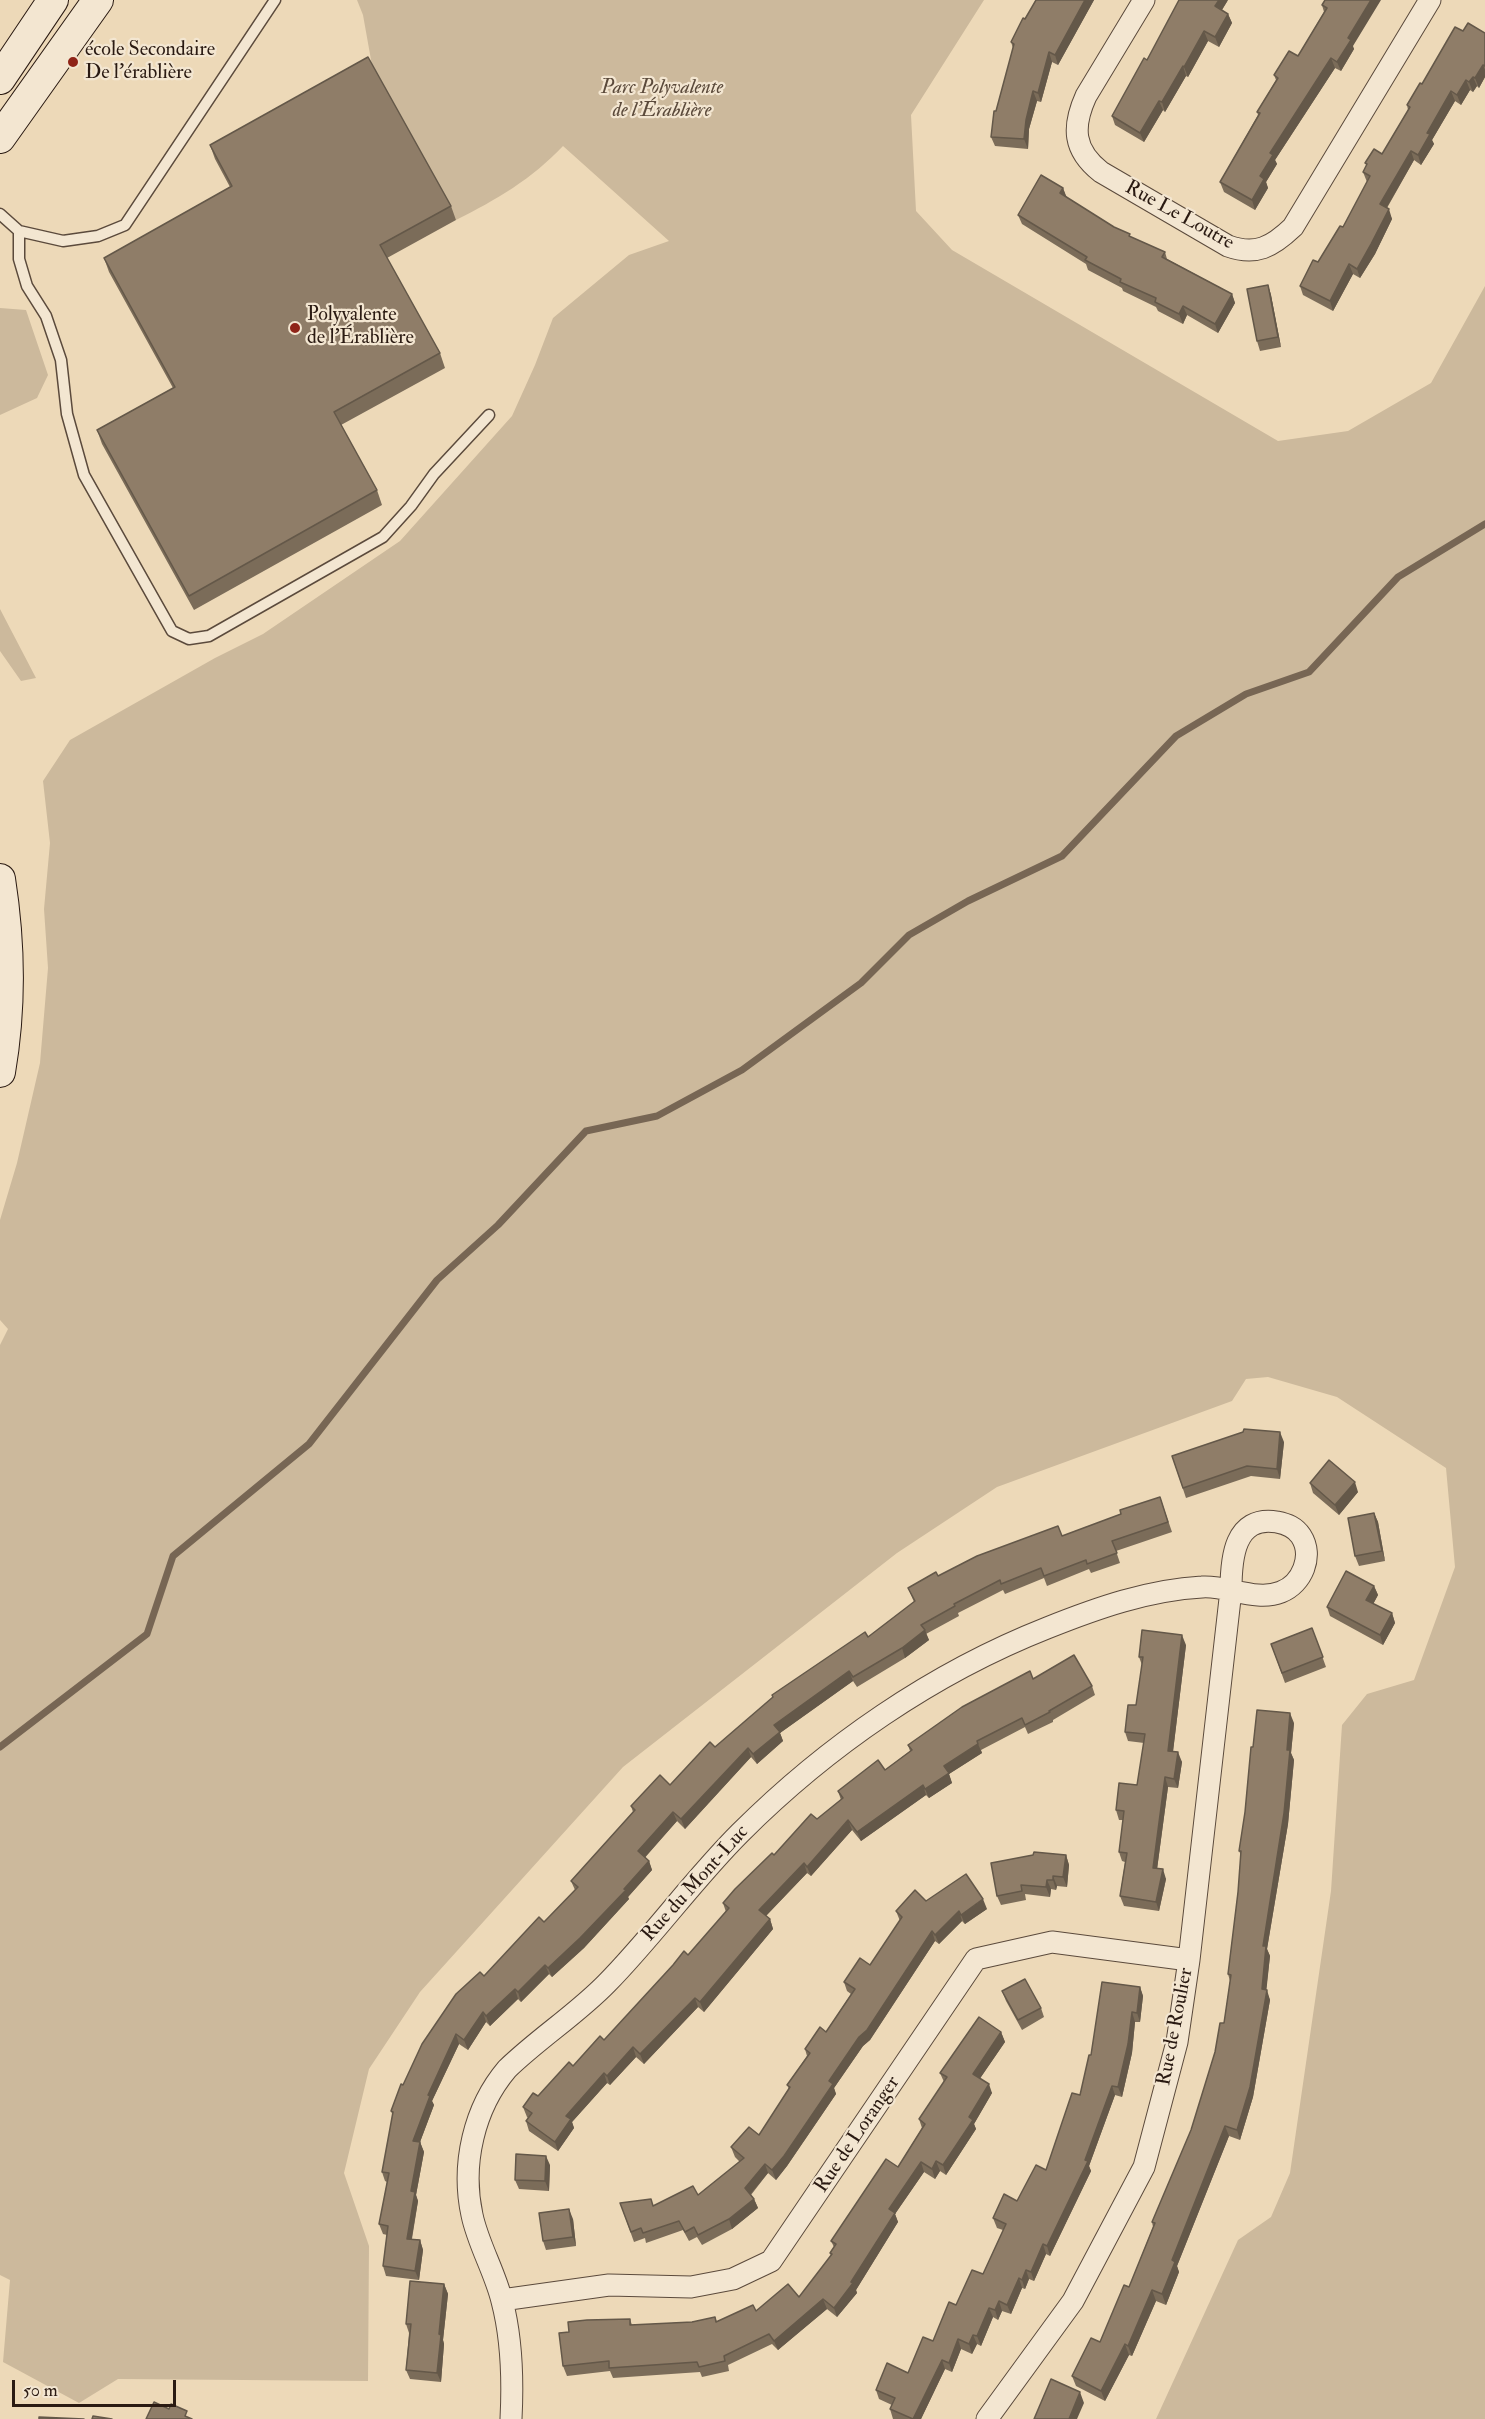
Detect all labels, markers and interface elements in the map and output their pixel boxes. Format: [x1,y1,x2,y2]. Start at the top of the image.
place label: école Secondaire De l'érablière [85,39,215,86]
marker: école Secondaire De l'érablière [66,55,80,69]
park label: Parc Polyvalente de l'Érablière [601,77,723,124]
street label: Rue Le Loutre [1120,176,1238,256]
place label: Polyvalente de l'Érablière [307,304,414,351]
marker: Polyvalente de l'Érablière [288,321,302,335]
street label: Rue du Mont-Luc [638,1821,754,1947]
street label: Rue de Roulier [1153,1966,1199,2088]
street label: Rue de Loranger [810,2072,906,2198]
scale bar [15,2368,178,2406]
text: 50 m [23,2379,58,2402]

